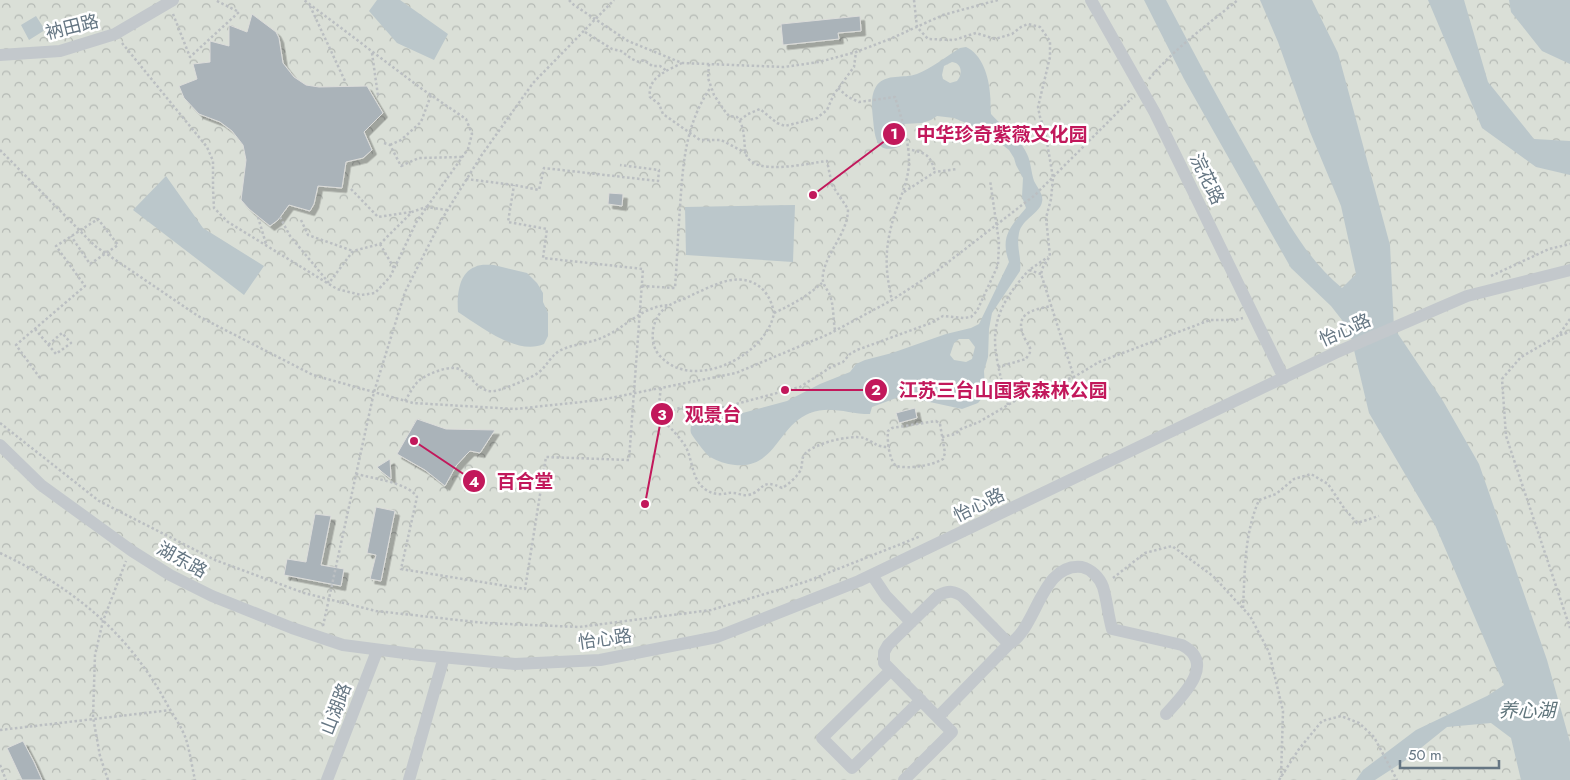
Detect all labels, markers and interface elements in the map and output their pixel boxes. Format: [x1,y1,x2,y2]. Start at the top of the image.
street label: 衲田路 [43,8,101,46]
callout: 中华珍奇紫薇文化园 [881,117,1097,151]
text: 中华珍奇紫薇文化园 [916,121,1088,148]
text: 1 [890,123,898,145]
street label: 浣花路 [1183,149,1231,209]
street label: 怡心路 [1315,307,1375,353]
callout: 江苏三台山国家森林公园 [863,373,1117,407]
text: 江苏三台山国家森林公园 [898,377,1108,404]
text: 2 [871,379,881,401]
callout: 观景台 [649,397,751,431]
text: 观景台 [684,401,742,428]
text: 3 [657,404,667,426]
callout: 百合堂 [462,464,564,498]
text: 百合堂 [496,468,554,495]
text: 4 [469,471,479,493]
street label: 怡心路 [949,481,1009,529]
street label: 湖东路 [152,536,212,584]
street label: 怡心路 [576,622,634,656]
street label: 山湖路 [314,679,358,739]
water label: 养心湖 [1498,697,1558,724]
scale bar [1400,738,1499,770]
text: 50 m [1408,744,1442,766]

